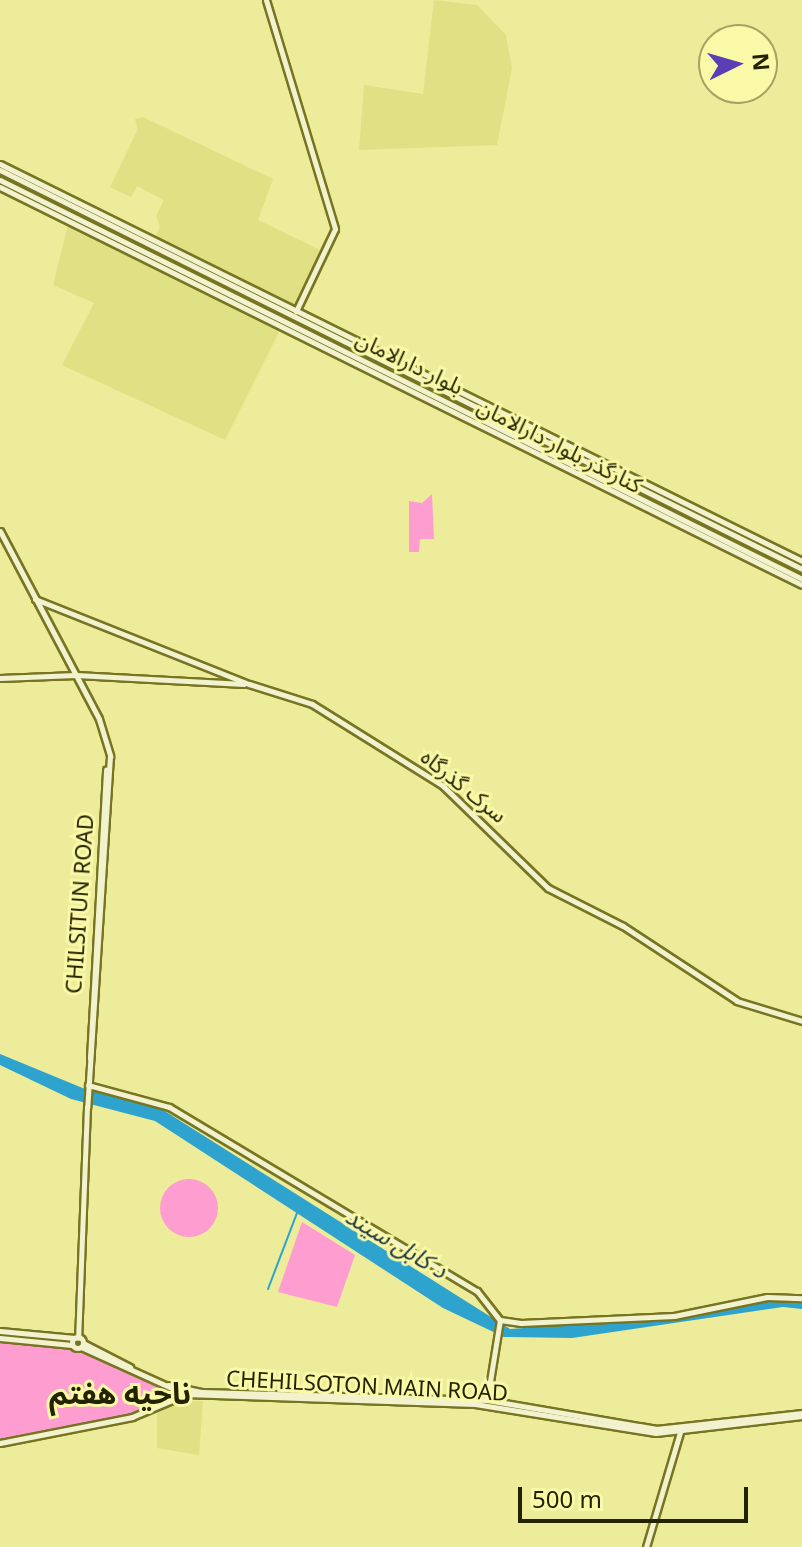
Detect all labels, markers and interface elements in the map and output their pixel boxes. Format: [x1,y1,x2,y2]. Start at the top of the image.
north arrow [698,24,778,104]
text: N [736,51,784,73]
street label: بلوار دارالامان [351,327,467,401]
street label: کنارگذر بلوار دارالامان [472,394,646,500]
street label: سرک گذرگاه [415,745,511,829]
street label: CHILSITUN ROAD [62,813,100,995]
water label: د کابل سيند [340,1202,452,1286]
street label: CHEHILSOTON MAIN ROAD [225,1366,509,1408]
district label: ناحیه هفتم [49,1377,191,1413]
scale bar [522,1471,752,1521]
text: 500 m [532,1475,602,1526]

